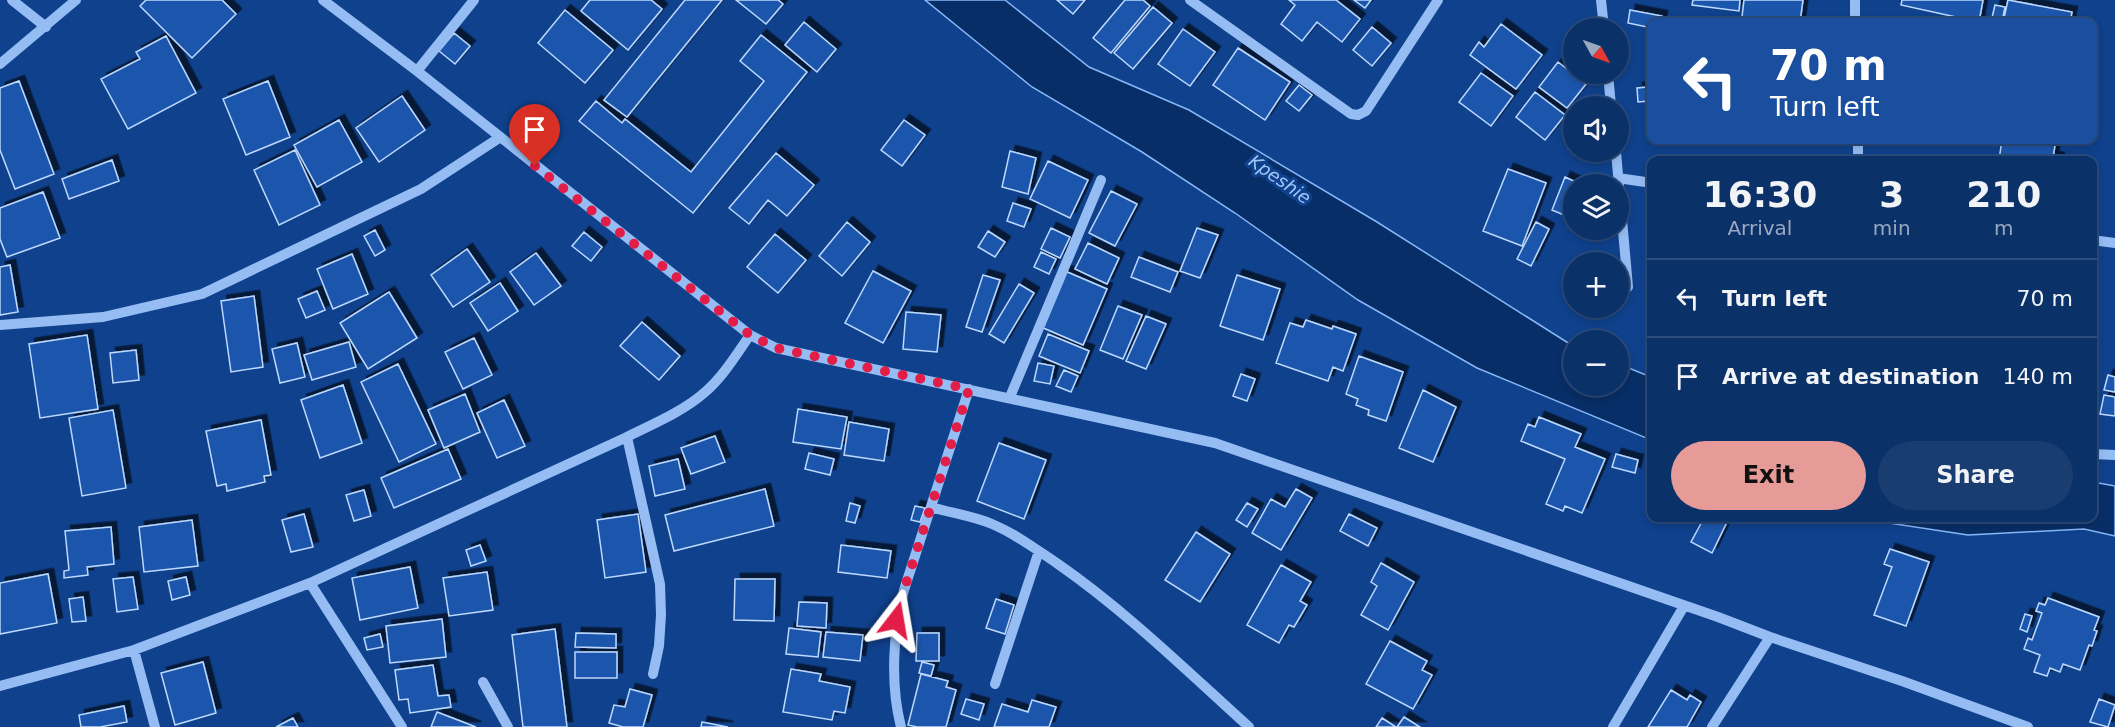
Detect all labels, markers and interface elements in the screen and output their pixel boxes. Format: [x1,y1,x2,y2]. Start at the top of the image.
north arrow [1563,18,1629,84]
map controls [1563,18,1629,396]
text: 70 m [1770,41,1887,90]
icon: left [1671,42,1749,120]
text: Turn left [1770,91,1880,122]
button: sound [1563,96,1629,162]
pin [509,104,560,166]
icon: arrive [518,113,551,146]
water label: Kpeshie [1245,150,1315,208]
button: layers [1563,174,1629,240]
text: 16:30 [1703,174,1817,215]
text: 3 [1879,174,1904,215]
text: 210 [1966,174,2041,215]
text: Arrival [1727,216,1792,240]
text: min [1873,216,1911,240]
text: m [1994,216,2014,240]
button: + [1563,252,1629,318]
icon: left [1671,282,1704,315]
text: Turn left [1722,286,1827,311]
text: 70 m [2017,286,2073,311]
button: − [1563,330,1629,396]
icon: arrive [1671,360,1704,393]
text: Arrive at destination [1722,364,1979,389]
text: 140 m [2003,364,2073,389]
button: Exit [1671,441,1866,510]
button: Share [1878,441,2073,510]
position arrow [864,588,928,652]

